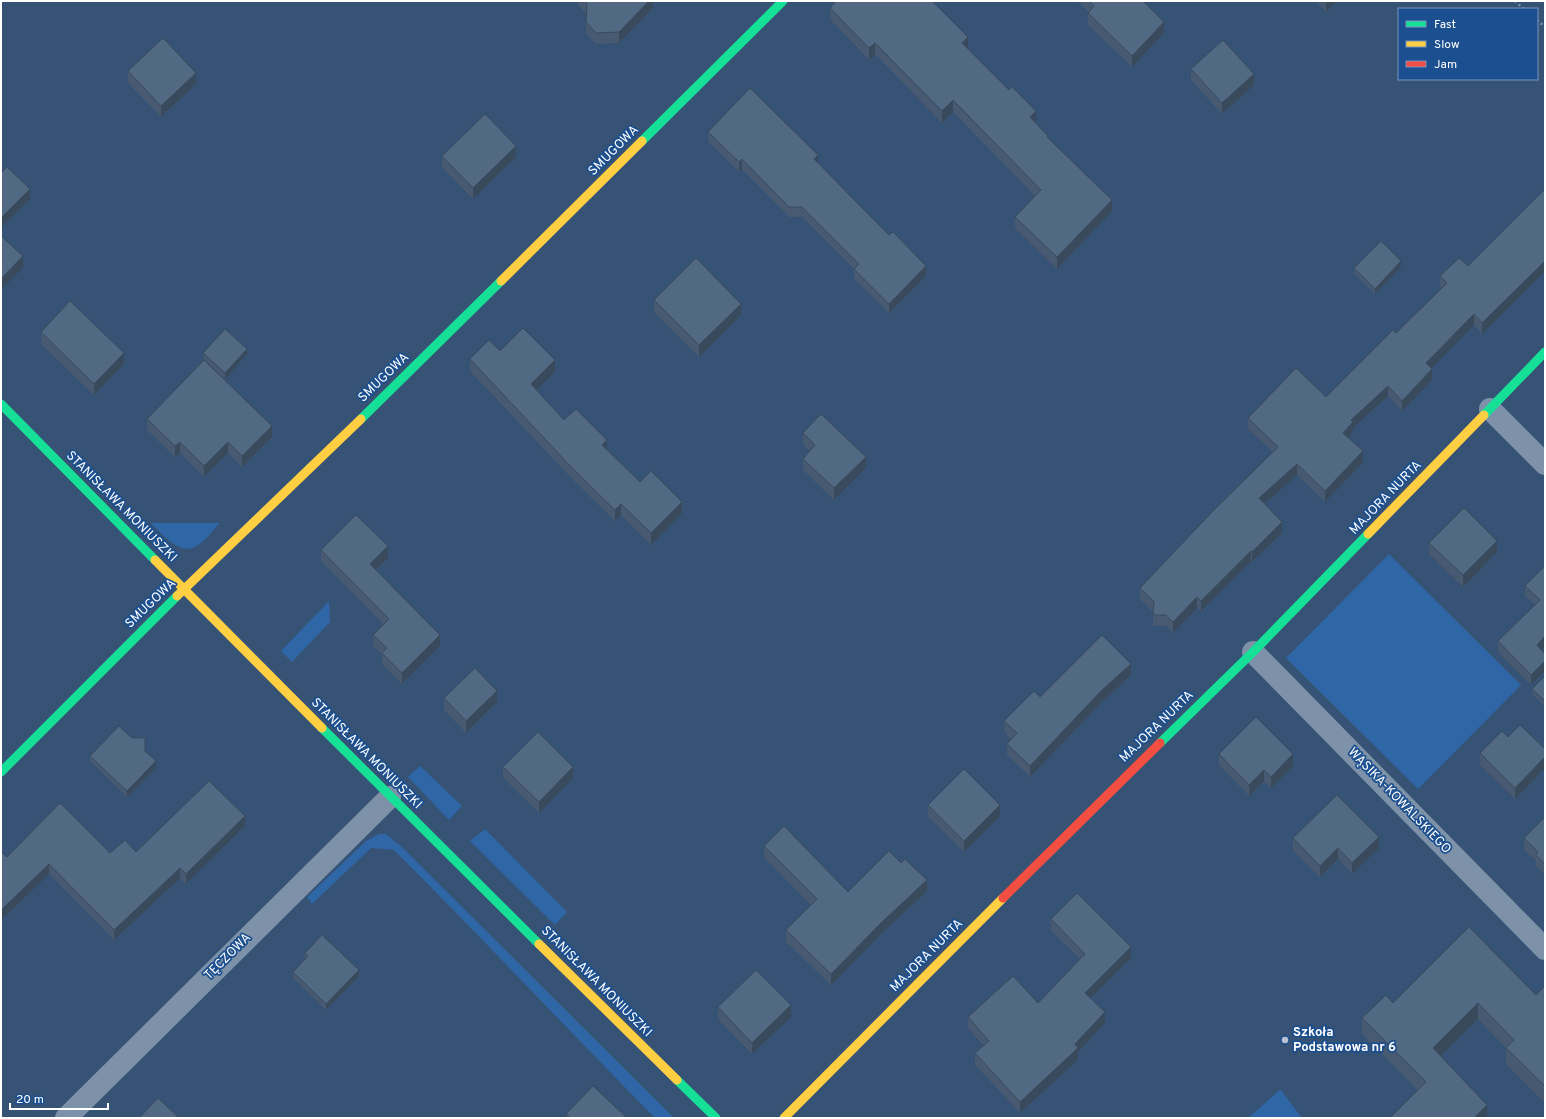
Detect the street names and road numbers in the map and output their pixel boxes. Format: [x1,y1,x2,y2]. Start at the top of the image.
street label: SMUGOWA [586,122,643,179]
street label: SMUGOWA [355,350,413,406]
street label: STANISŁAWA MONIUSZKI [62,448,180,566]
street label: MAJORA NURTA [1347,458,1425,538]
street label: SMUGOWA [122,576,180,632]
street label: MAJORA NURTA [1117,688,1197,766]
street label: STANISŁAWA MONIUSZKI [307,695,425,813]
street label: WĄSIKA-KOWALSKIEGO [1344,745,1454,857]
street label: MAJORA NURTA [887,916,967,996]
street label: STANISŁAWA MONIUSZKI [537,923,655,1041]
street label: TĘCZOWA [201,930,255,984]

